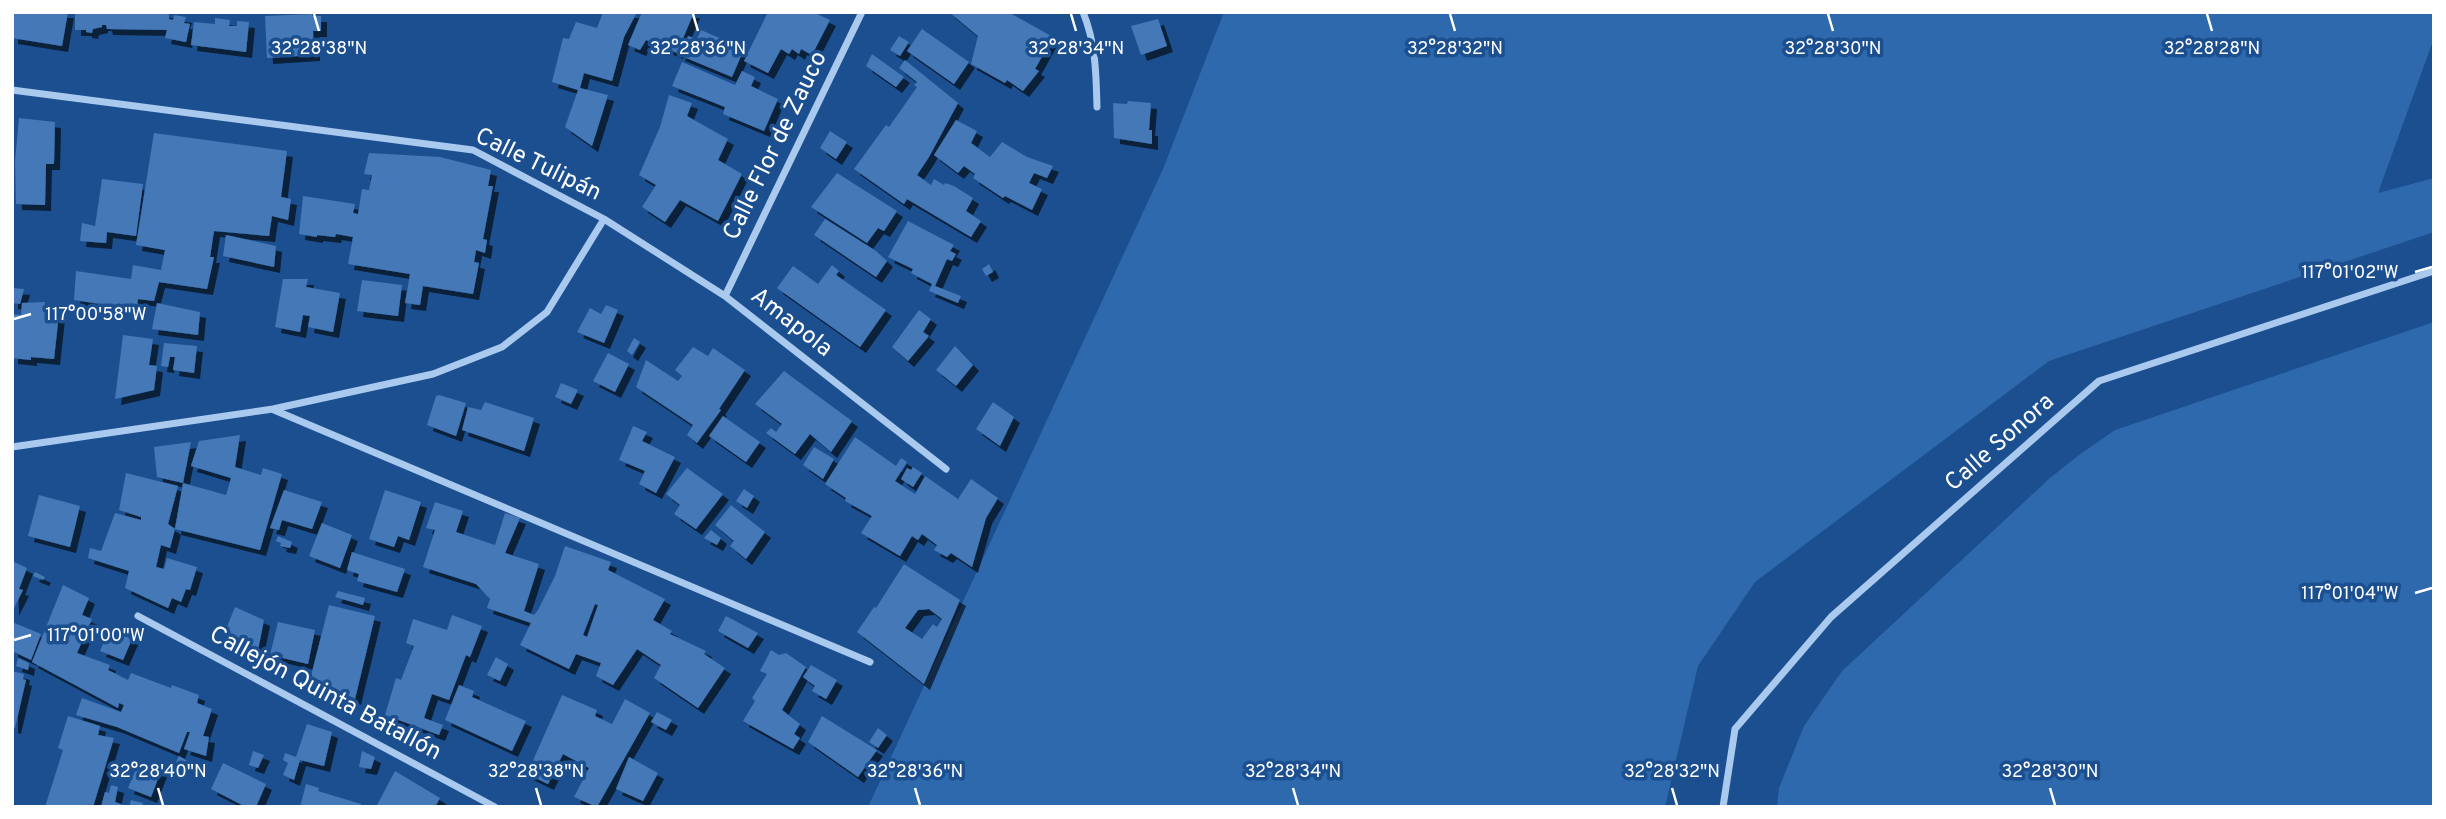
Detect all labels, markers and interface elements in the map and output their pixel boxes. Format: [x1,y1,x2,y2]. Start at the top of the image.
text: 32°28'38"N [271,38,367,61]
text: 32°28'36"N [650,38,746,61]
text: 32°28'34"N [1028,38,1124,61]
text: 32°28'32"N [1407,38,1503,61]
text: 32°28'30"N [1785,38,1881,61]
text: 32°28'28"N [2164,38,2260,61]
street label: Calle Flor de Zauco [717,47,835,245]
street label: Calle Tulipán [470,121,606,209]
text: 117°01'02"W [2301,262,2399,285]
street label: Amapola [744,282,838,364]
text: 117°00'58"W [45,304,147,327]
street label: Calle Sonora [1939,387,2061,499]
text: 117°01'04"W [2301,583,2399,606]
street label: Callejón Quinta Batallón [204,620,446,768]
text: 117°01'00"W [47,625,145,648]
text: 32°28'40"N [109,761,207,784]
text: 32°28'38"N [488,761,584,784]
text: 32°28'36"N [867,761,963,784]
text: 32°28'34"N [1245,761,1341,784]
text: 32°28'32"N [1624,761,1720,784]
text: 32°28'30"N [2002,761,2098,784]

